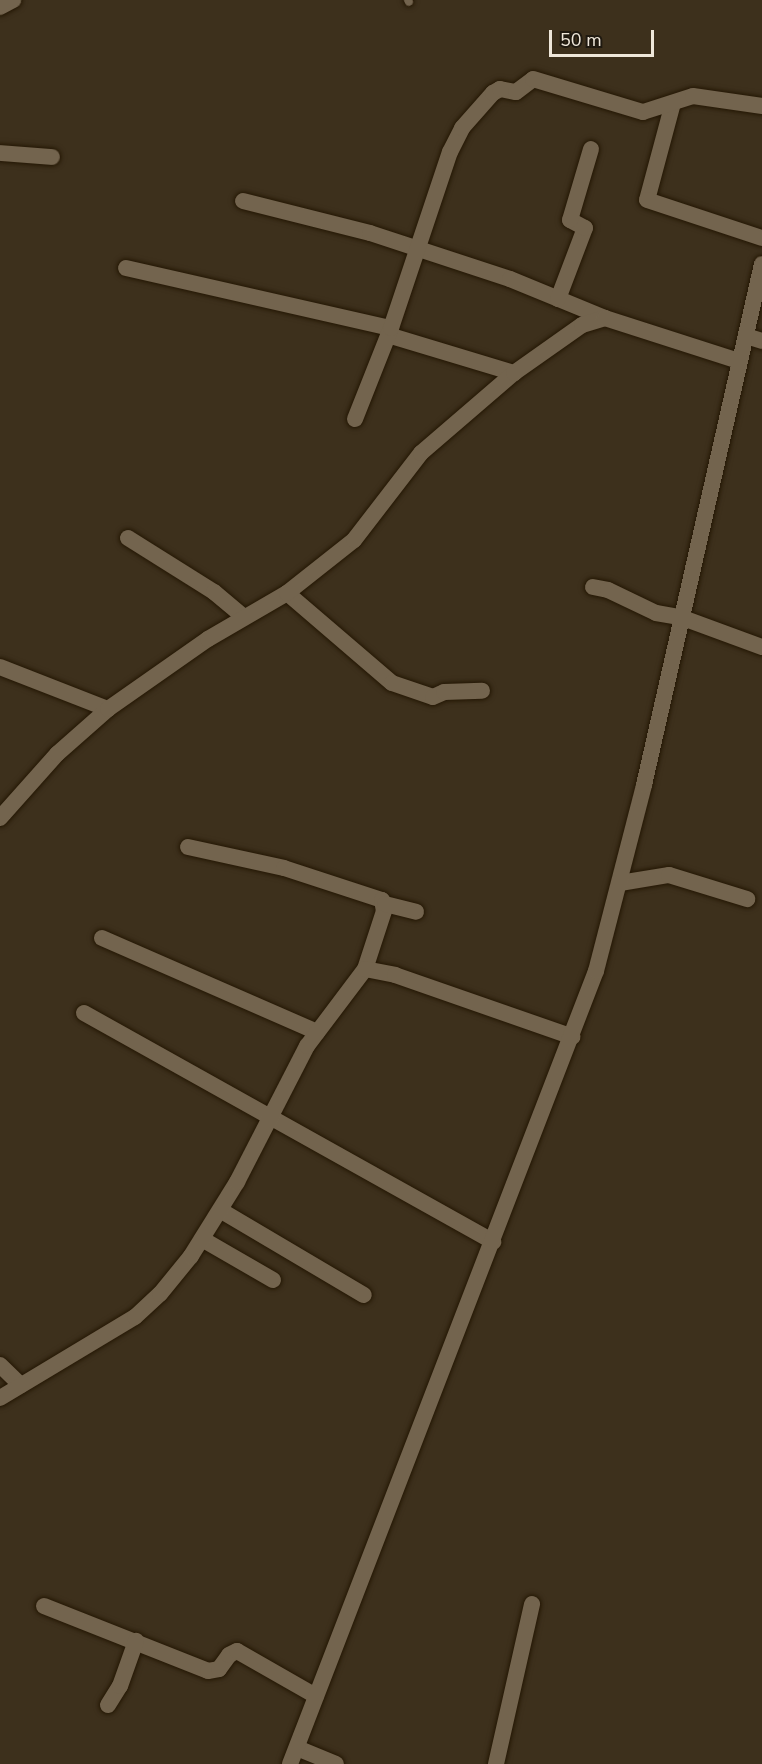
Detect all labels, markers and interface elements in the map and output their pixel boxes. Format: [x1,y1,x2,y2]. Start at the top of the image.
scale bar [552,18,657,56]
text: 50 m [560,28,602,52]

